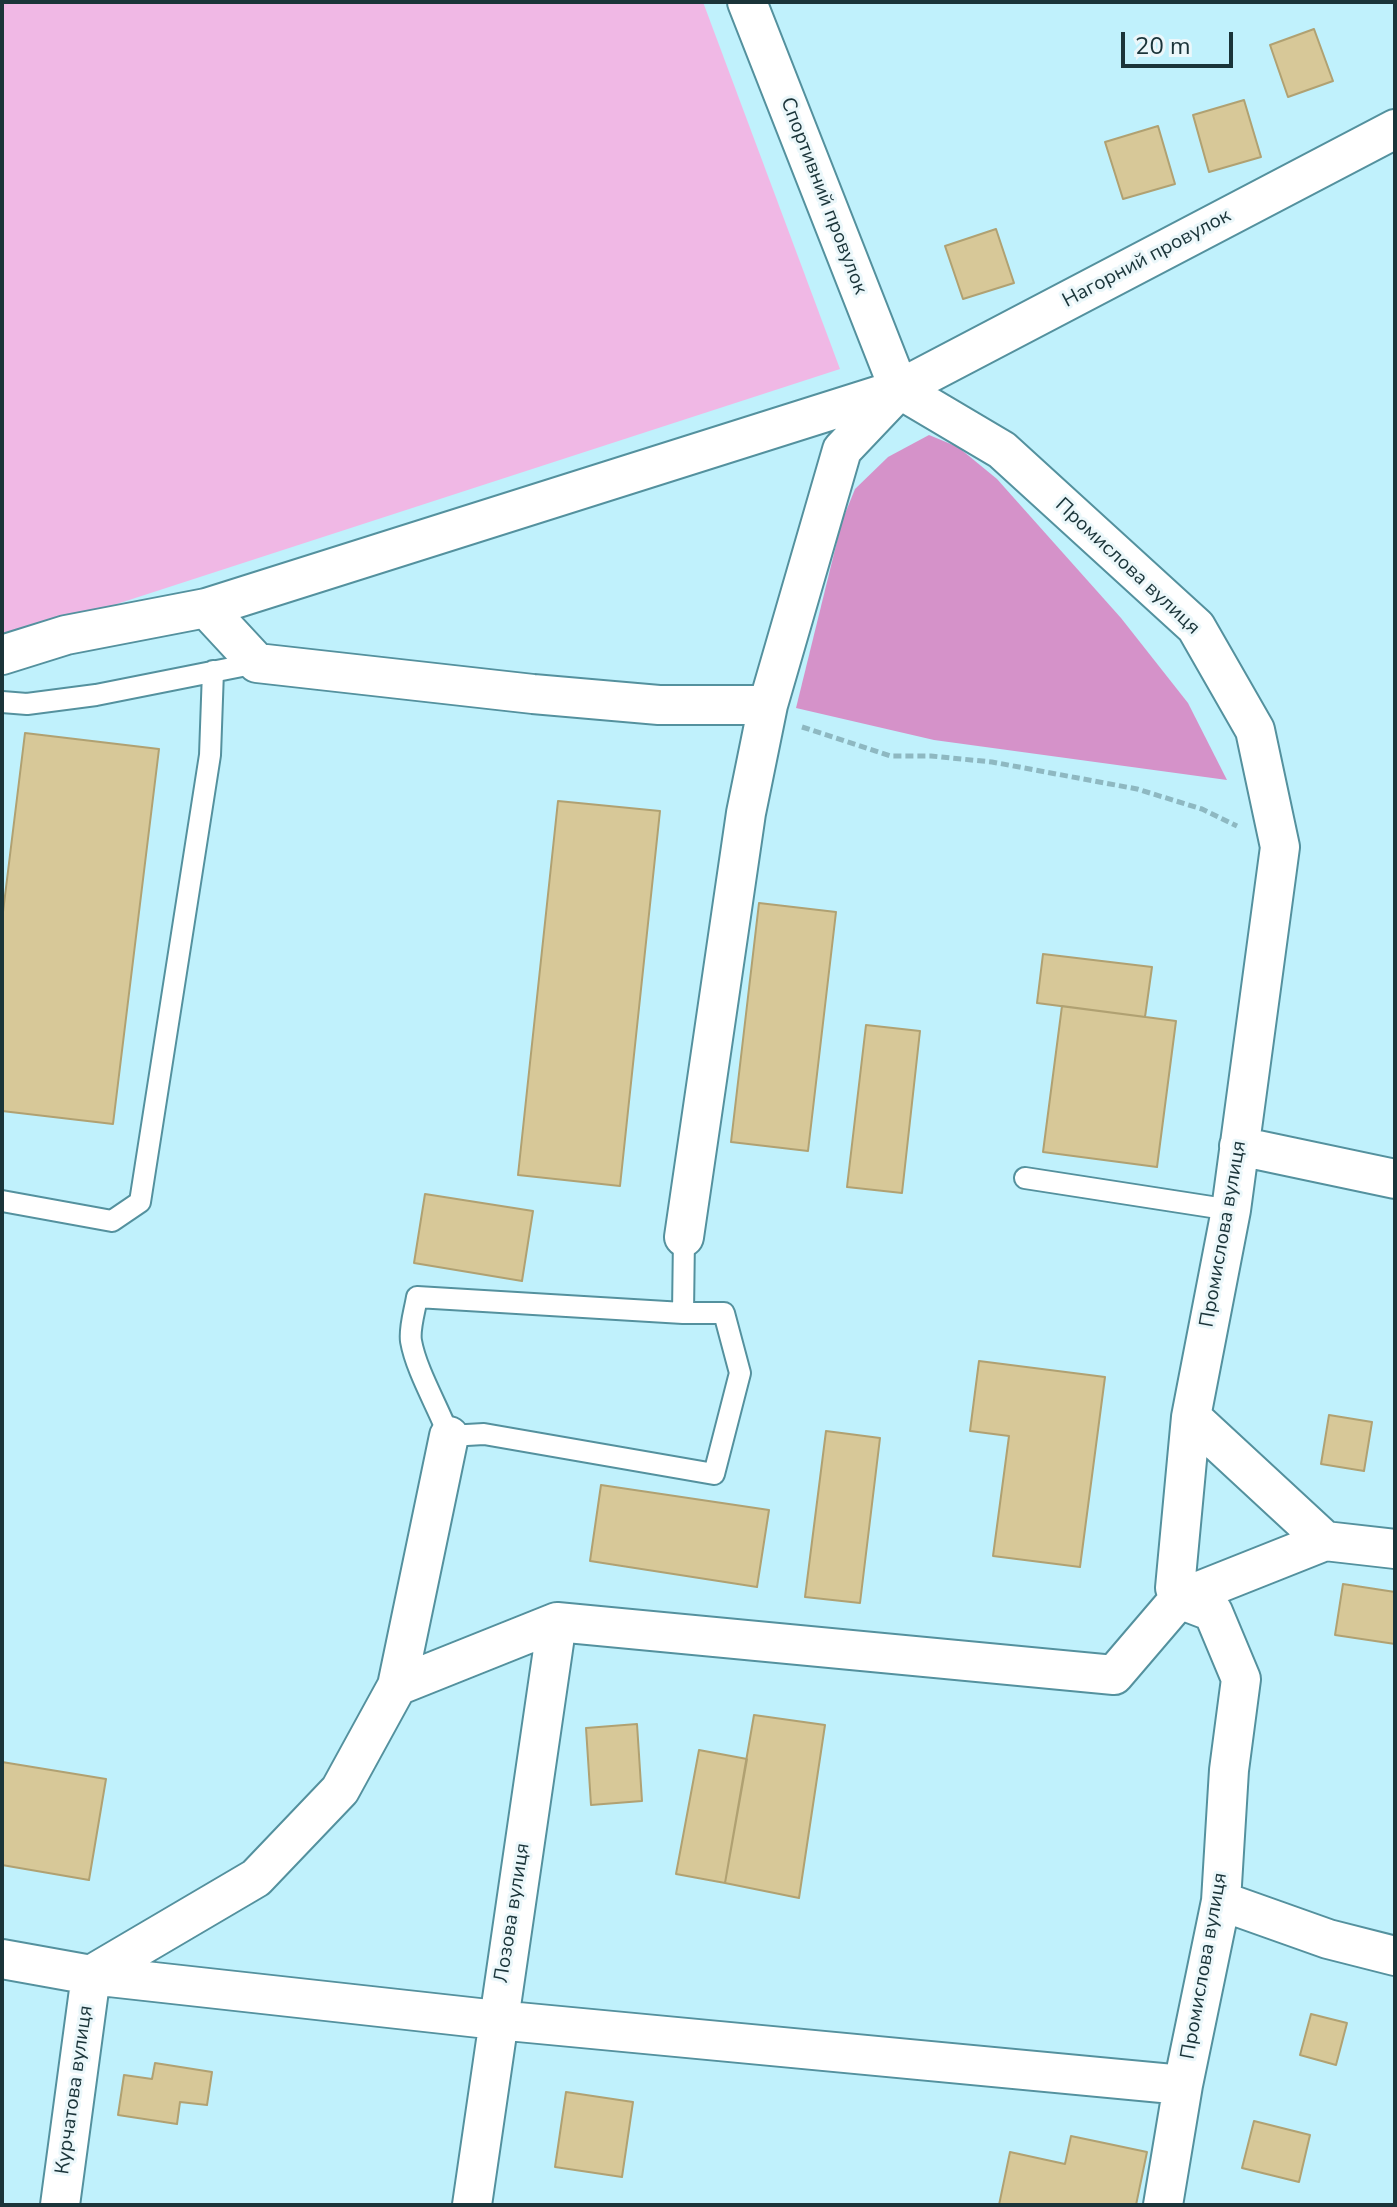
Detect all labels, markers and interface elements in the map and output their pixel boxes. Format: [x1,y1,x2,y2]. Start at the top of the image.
scale bar [1125,16,1237,66]
text: 20 m [1135,30,1191,62]
street label: Спортивний провулок [774,94,872,298]
street label: Нагорний провулок [1059,204,1235,314]
street label: Промислова вулиця [1050,494,1204,640]
street label: Промислова вулиця [1196,1139,1252,1329]
street label: Лозова вулиця [490,1842,536,1984]
street label: Промислова вулиця [1177,1871,1233,2061]
street label: Курчатова вулиця [51,2004,99,2176]

